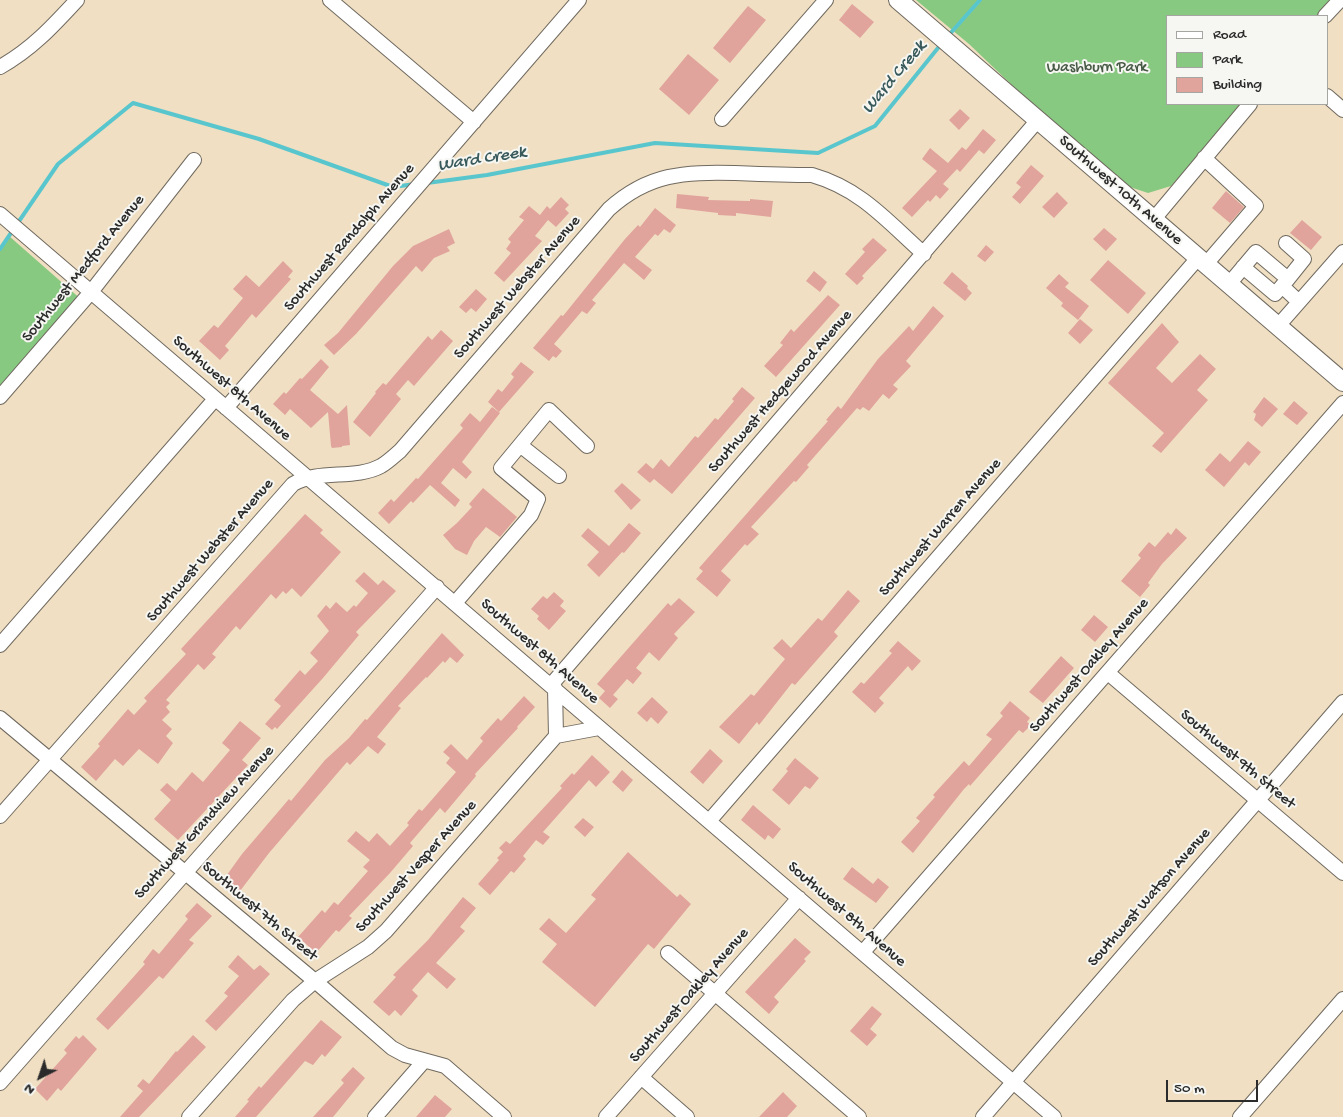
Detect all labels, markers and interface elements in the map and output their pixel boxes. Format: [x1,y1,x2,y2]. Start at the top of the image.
legend [1166,15,1328,105]
text: Road [1213,26,1246,44]
water label: Ward Creek [858,37,932,119]
text: Park [1213,51,1242,69]
park label: Washburn Park [1047,59,1147,79]
text: Building [1213,76,1262,94]
street label: Southwest 10th Avenue [1054,132,1186,250]
water label: Ward Creek [436,142,528,178]
street label: Southwest Randolph Avenue [281,160,419,316]
street label: Southwest Medford Avenue [19,191,149,347]
street label: Southwest Webster Avenue [450,212,586,364]
street label: Southwest Hedgewood Avenue [705,307,857,477]
street label: Southwest 8th Avenue [168,332,294,446]
street label: Southwest Warren Avenue [876,455,1006,601]
street label: Southwest Webster Avenue [143,475,279,627]
street label: Southwest 8th Avenue [476,595,602,709]
street label: Southwest Oakley Avenue [1026,595,1154,737]
street label: Southwest 9th Street [1175,706,1299,814]
street label: Southwest Grandview Avenue [131,742,279,904]
street label: Southwest Vesper Avenue [352,797,482,937]
street label: Southwest Watson Avenue [1084,825,1216,971]
street label: Southwest 7th Street [197,858,321,966]
street label: Southwest 8th Avenue [783,858,909,972]
street label: Southwest Oakley Avenue [626,925,754,1067]
north arrow [15,1052,65,1102]
scale bar [1168,1070,1260,1102]
text: N [21,1079,39,1098]
text: 50 m [1174,1080,1205,1098]

